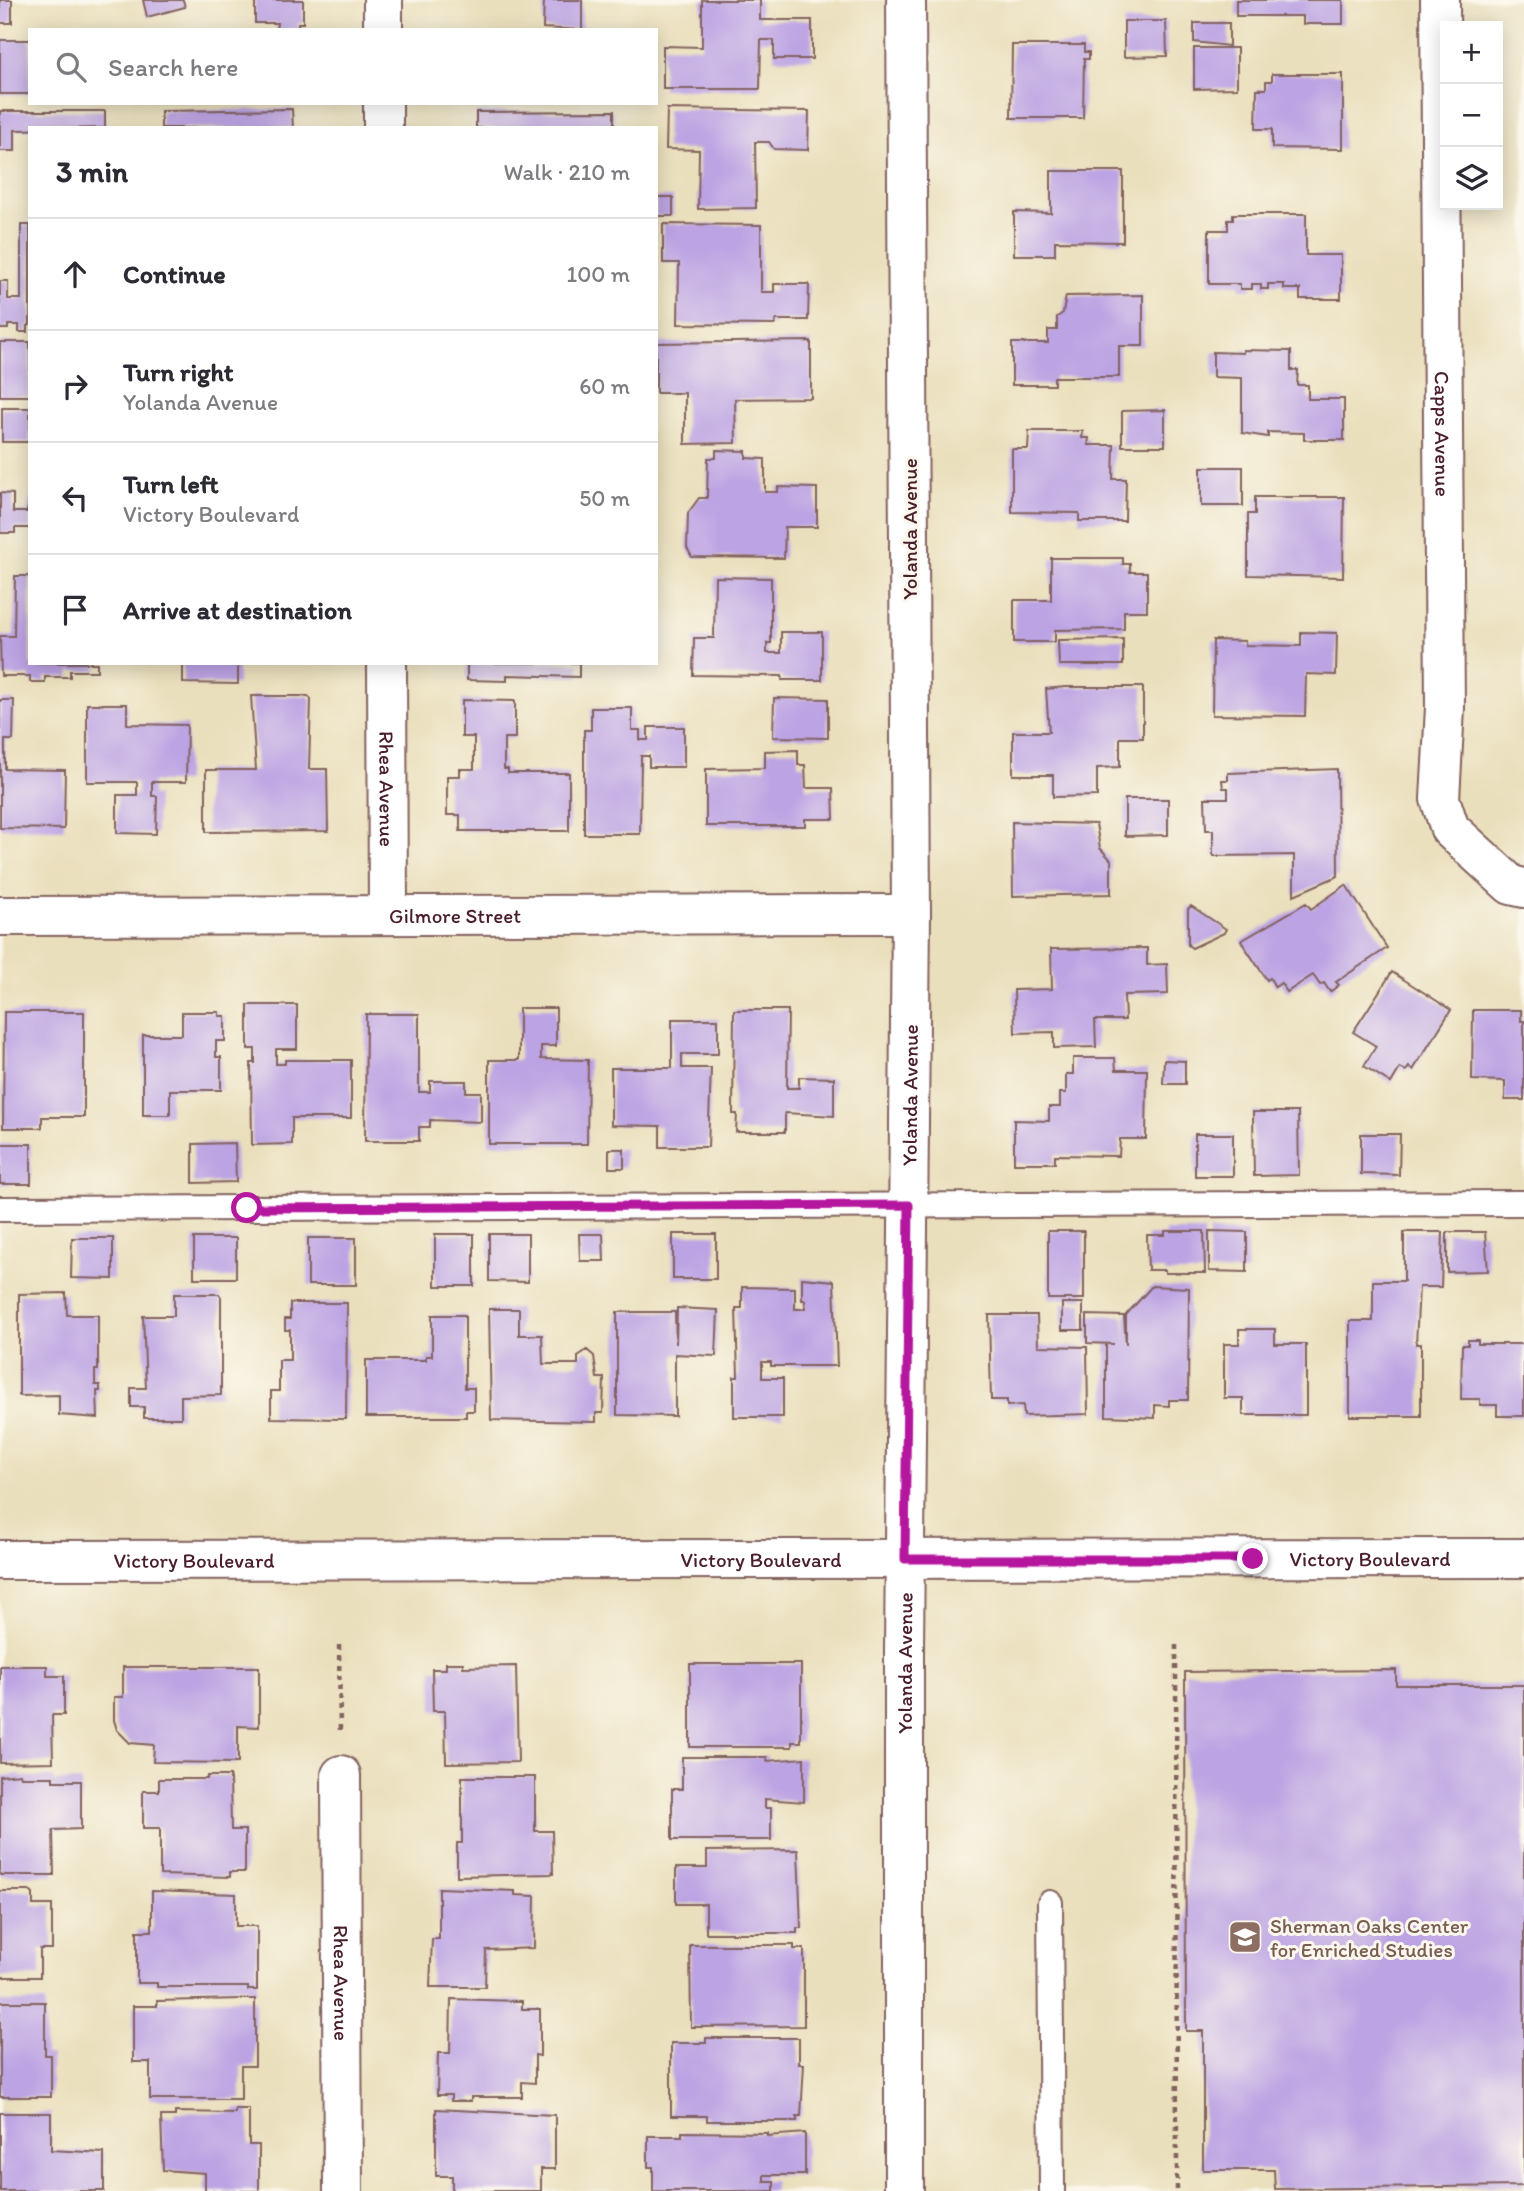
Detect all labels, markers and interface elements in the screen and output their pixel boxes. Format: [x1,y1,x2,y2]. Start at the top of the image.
map controls [1440,21,1503,210]
button: + [1440,21,1503,84]
search box [28,28,658,105]
icon: search [52,48,90,86]
text: Search here [108,51,238,83]
button: − [1440,84,1503,147]
button: layers [1440,147,1503,210]
text: 3 min [56,153,128,190]
text: Walk · 210 m [504,158,630,186]
icon: ahead [56,255,94,293]
text: Continue [123,258,226,290]
text: 100 m [566,260,630,288]
text: Turn right [123,356,234,388]
icon: right [56,367,94,405]
street label: Capps Avenue [1430,371,1456,497]
text: 60 m [579,372,630,400]
text: Yolanda Avenue [123,388,278,416]
street label: Yolanda Avenue [897,458,922,600]
text: Turn left [123,468,219,500]
icon: left [56,479,94,517]
text: 50 m [579,484,630,512]
text: Victory Boulevard [123,500,299,528]
icon: arrive [56,591,94,629]
text: Arrive at destination [123,594,352,626]
street label: Rhea Avenue [375,731,400,847]
street label: Gilmore Street [389,902,521,928]
street label: Yolanda Avenue [896,1024,922,1166]
route start [231,1192,262,1223]
route end [1237,1543,1268,1574]
street label: Victory Boulevard [680,1546,842,1572]
street label: Victory Boulevard [1289,1546,1451,1571]
street label: Victory Boulevard [113,1547,275,1572]
street label: Yolanda Avenue [892,1592,917,1734]
place label: Sherman Oaks Center for Enriched Studies [1270,1913,1469,1962]
school or university icon: Sherman Oaks Center for Enriched Studies [1226,1918,1264,1956]
street label: Rhea Avenue [329,1925,355,2041]

